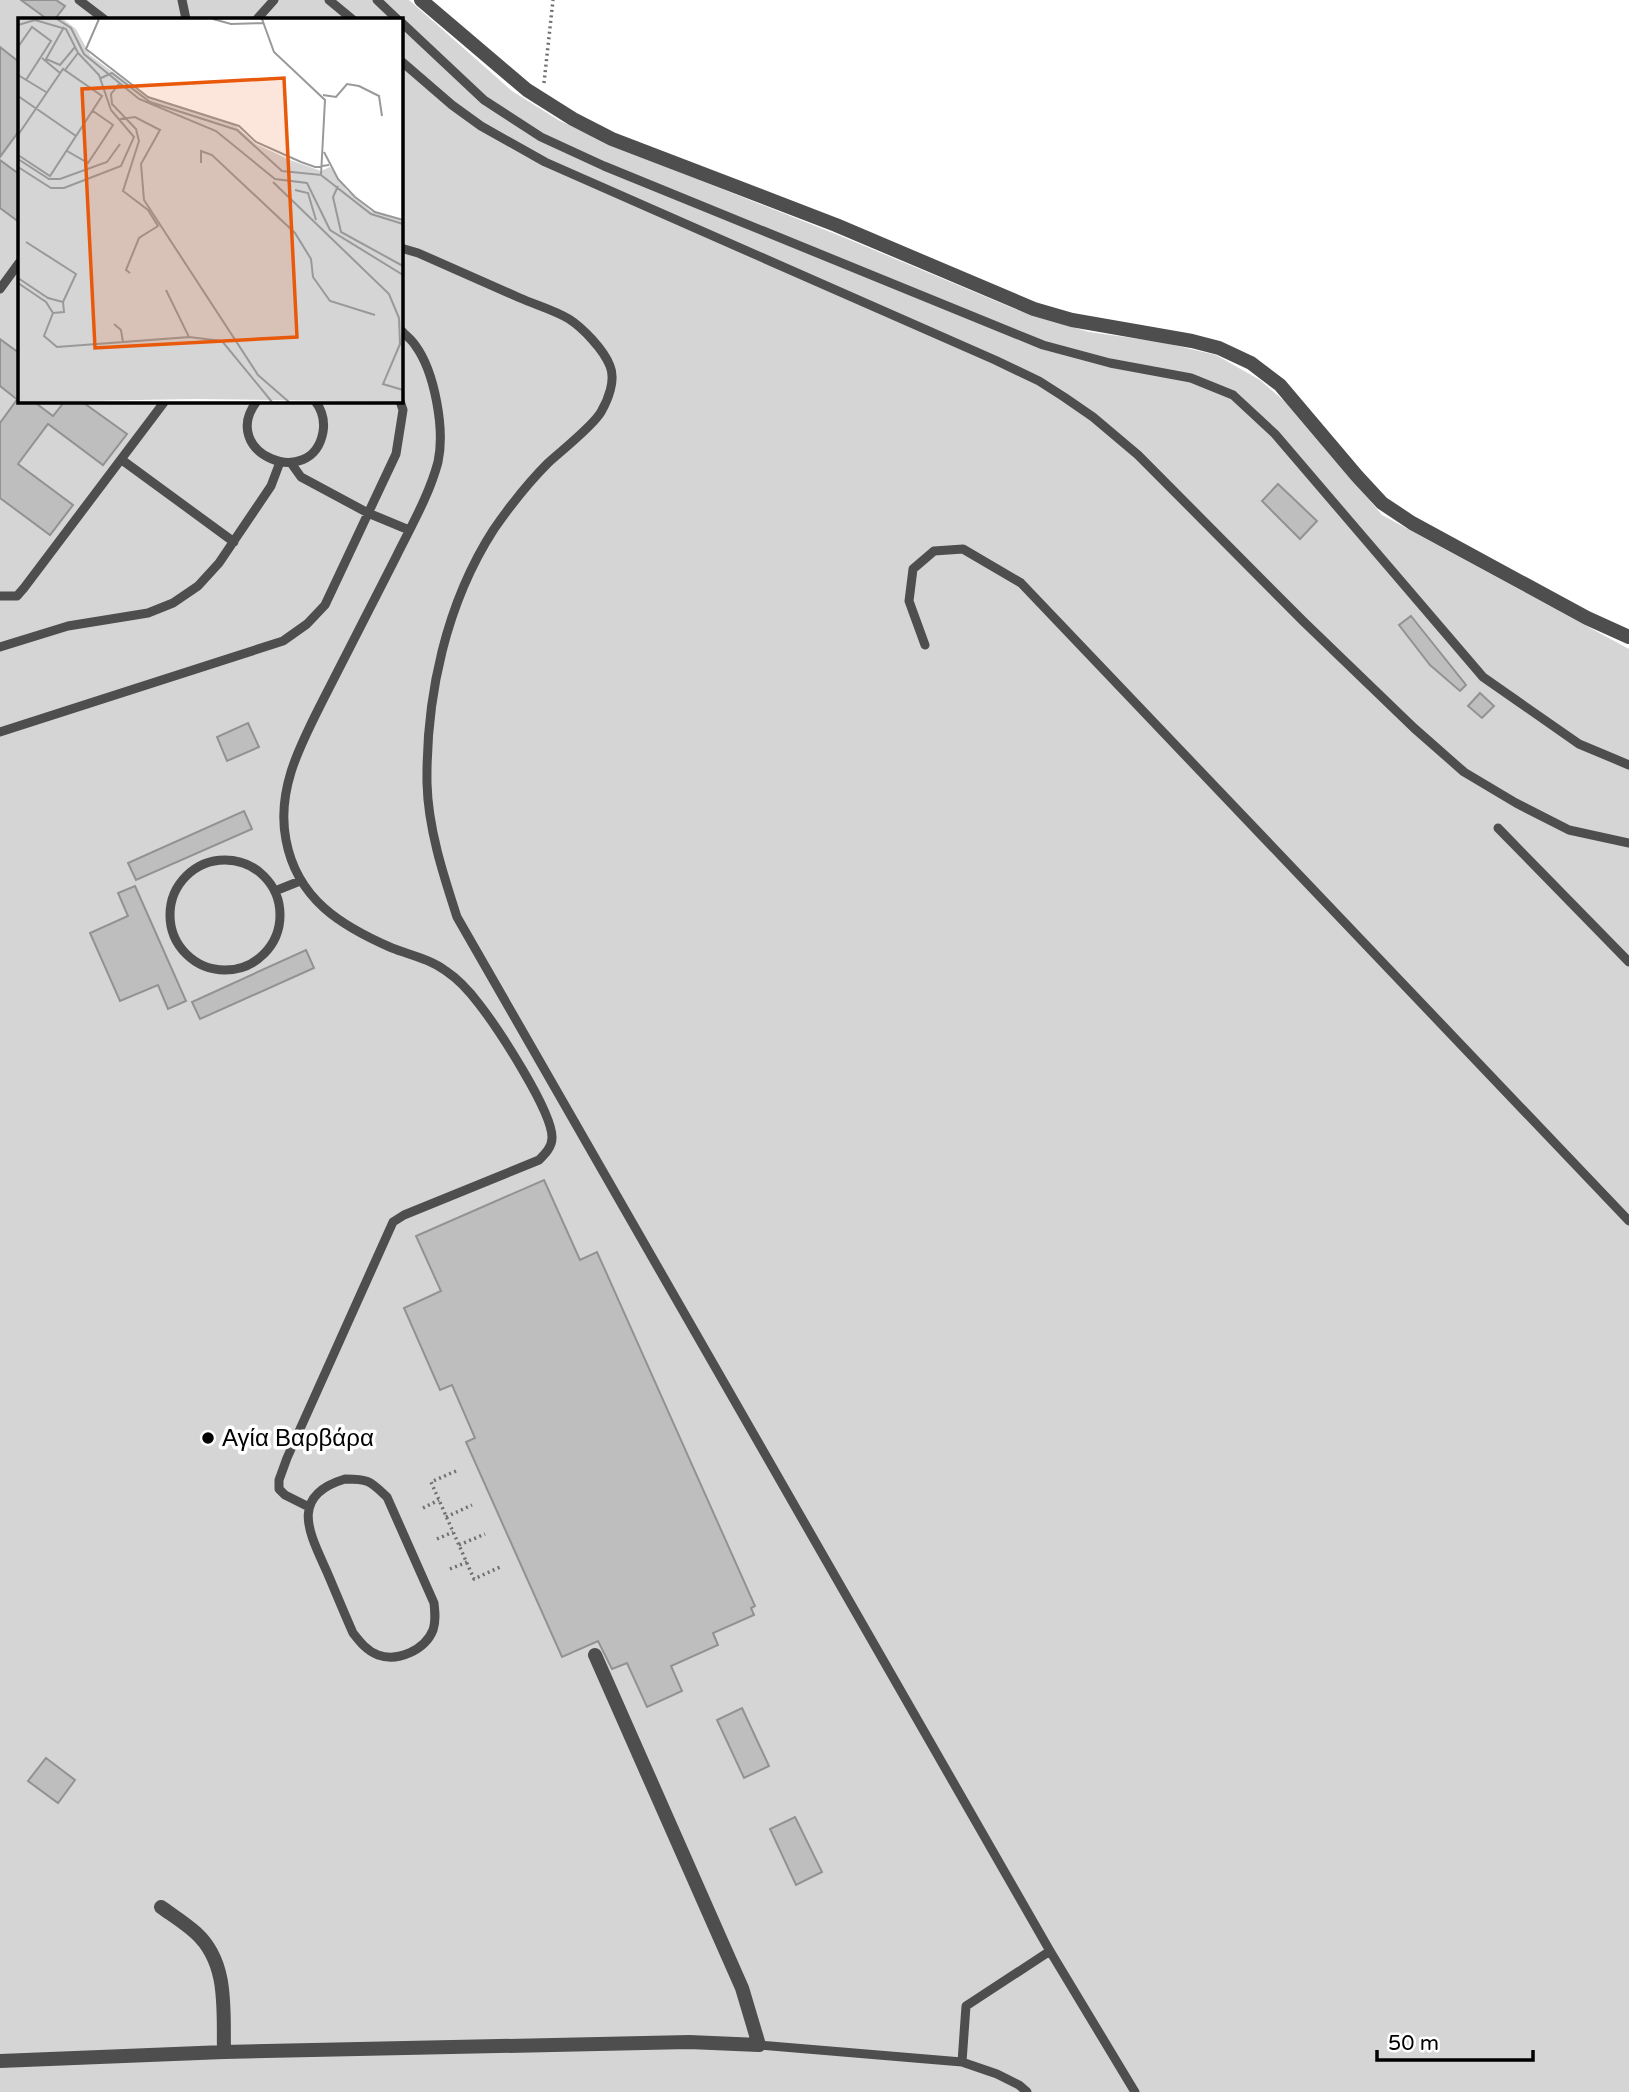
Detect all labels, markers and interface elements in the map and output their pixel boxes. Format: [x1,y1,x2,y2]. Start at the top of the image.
inset map [18,18,402,402]
place label: Αγία Βαρβάρα [222,1424,374,1453]
marker: Αγία Βαρβάρα [200,1430,216,1446]
scale bar [1377,2018,1533,2062]
text: 50 m [1388,2031,1439,2056]

